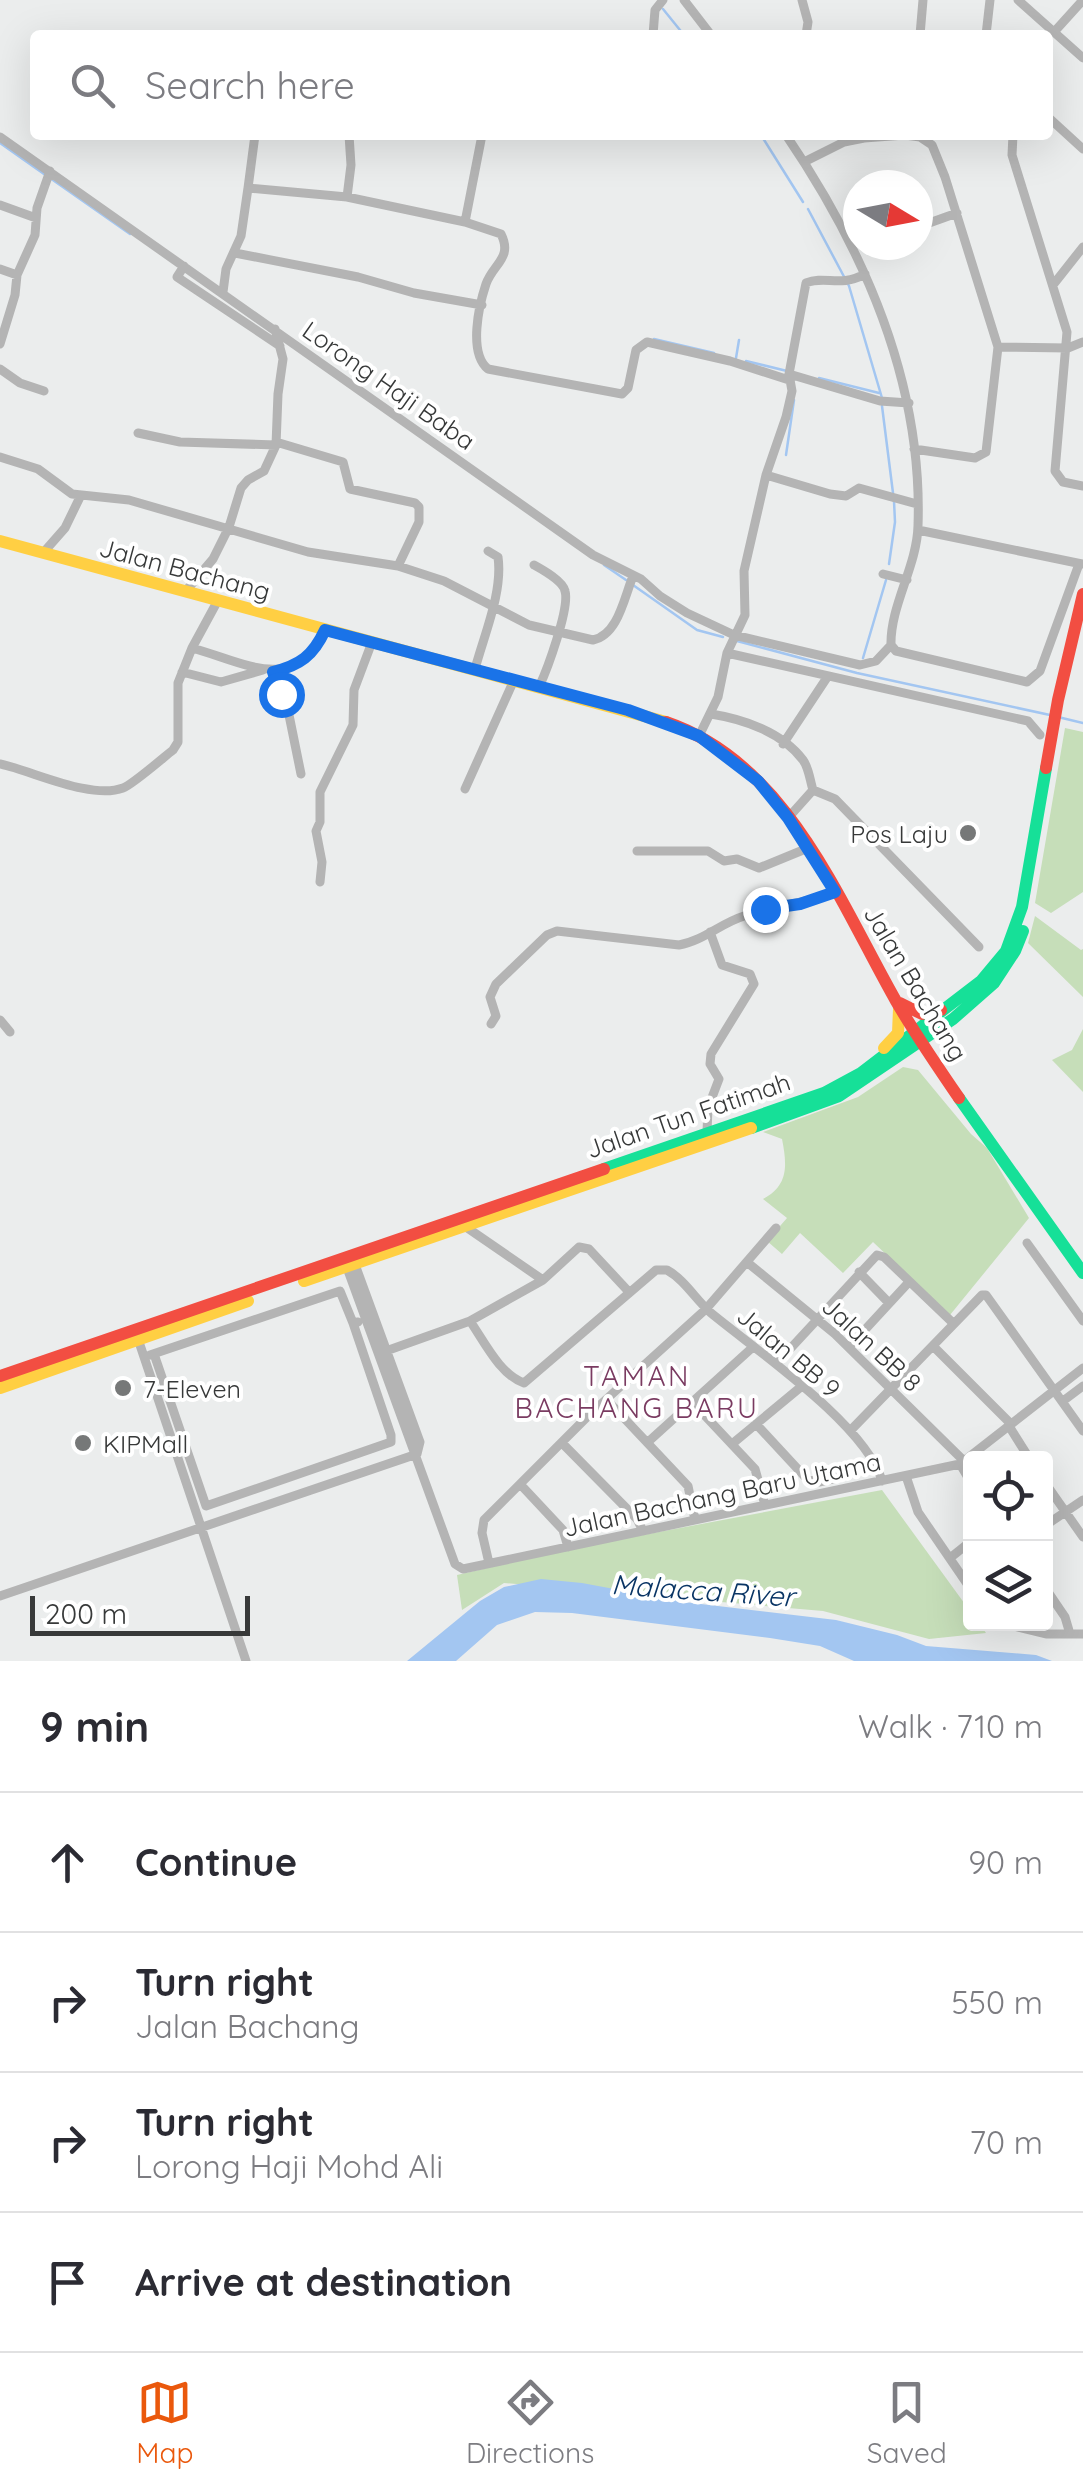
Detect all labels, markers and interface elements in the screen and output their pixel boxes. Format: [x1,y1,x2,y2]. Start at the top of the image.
search box [30,30,1053,140]
icon: search [65,58,120,113]
text: Search here [145,61,355,109]
north arrow [843,170,933,260]
street label: Lorong Haji Baba [297,314,481,456]
street label: Jalan Bachang [96,531,274,607]
route start [259,672,305,718]
place label: Pos Laju [850,818,948,849]
marker: Pos Laju [957,822,979,844]
route end [743,887,789,933]
street label: Jalan Bachang [858,900,974,1066]
street label: Jalan Tun Fatimah [582,1066,794,1164]
street label: Jalan BB 8 [816,1290,928,1398]
street label: Jalan BB 9 [731,1300,847,1404]
district label: TAMAN BACHANG BARU [514,1358,760,1425]
place label: 7-Eleven [143,1373,241,1404]
marker: 7-Eleven [112,1377,134,1399]
place label: KIPMall [103,1428,188,1459]
marker: KIPMall [72,1432,94,1454]
street label: Jalan Bachang Baru Utama [560,1445,884,1543]
map controls [963,1451,1053,1631]
button: locate [963,1451,1053,1541]
button: layers [963,1541,1053,1631]
water label: Malacca River [610,1566,799,1614]
scale bar [30,1591,250,1636]
text: 200 m [45,1596,127,1631]
text: 9 min [40,1700,149,1753]
text: Walk · 710 m [858,1706,1043,1746]
icon: ahead [40,1835,95,1890]
text: Continue [135,1838,297,1886]
text: 90 m [968,1842,1043,1882]
text: Turn right [135,1958,314,2006]
icon: right [40,1975,95,2030]
text: 550 m [951,1982,1043,2022]
text: Jalan Bachang [135,2006,360,2046]
text: Turn right [135,2098,314,2146]
icon: right [40,2115,95,2170]
text: 70 m [970,2122,1043,2162]
text: Lorong Haji Mohd Ali [135,2146,443,2186]
icon: arrive [40,2255,95,2310]
text: Arrive at destination [135,2258,512,2306]
tab: Map [136,2375,193,2470]
tab: Directions [466,2375,594,2470]
tab: Saved [867,2375,947,2470]

